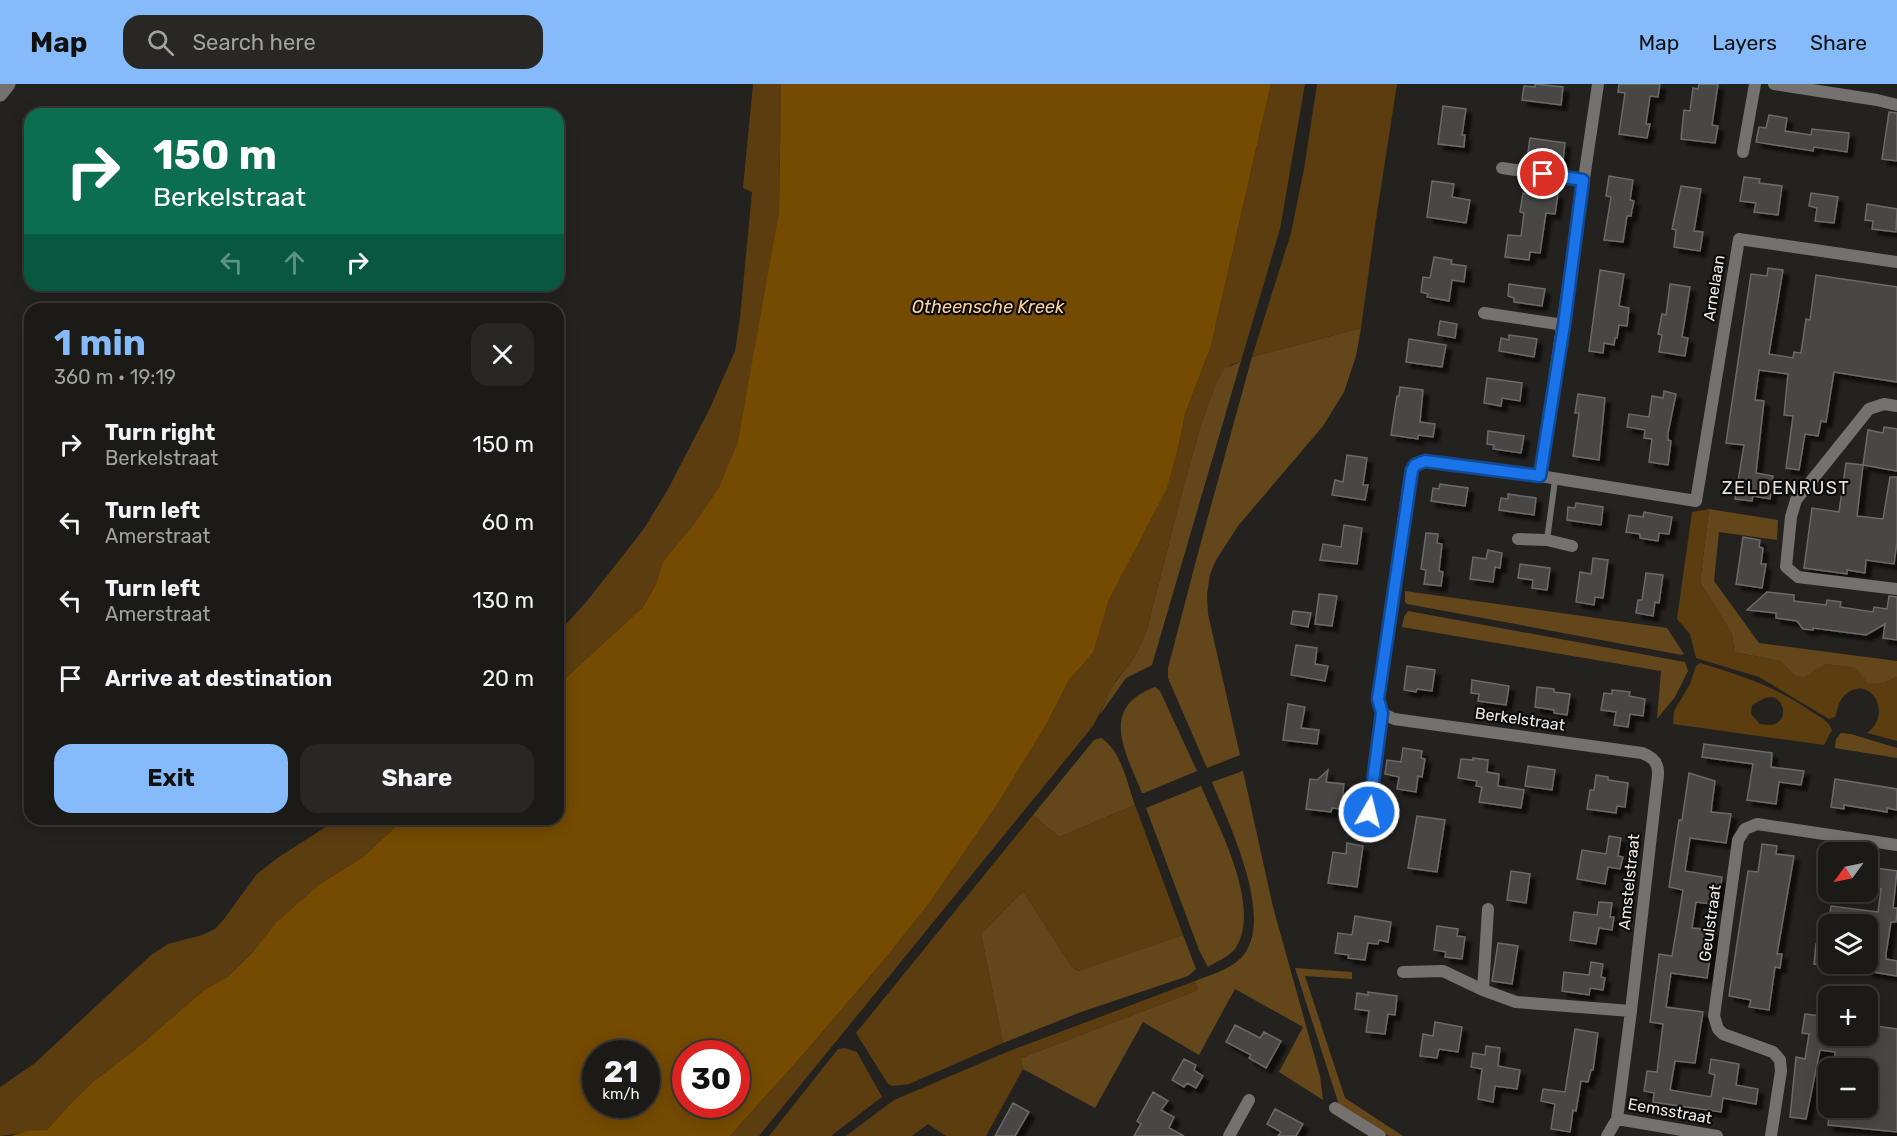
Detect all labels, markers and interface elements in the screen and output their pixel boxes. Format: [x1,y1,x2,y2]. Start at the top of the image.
search box [123,15,543,69]
text: Map [30,26,87,59]
icon: search [144,26,177,59]
text: Search here [192,29,316,56]
text: Map [1638,30,1679,55]
text: Layers [1712,30,1777,55]
text: Share [1810,30,1867,55]
text: 150 m [153,130,277,180]
icon: right [54,132,132,210]
pin [1517,148,1568,199]
icon: arrive [1526,157,1559,190]
text: Berkelstraat [153,181,306,213]
icon: left [215,246,248,279]
icon: ahead [278,246,311,279]
icon: right [341,246,374,279]
street label: Arnelaan [1699,254,1729,322]
water label: Otheensche Kreek [912,296,1065,318]
text: 1 min [54,321,146,364]
button: close [471,323,534,386]
text: 360 m · 19:19 [54,365,176,389]
text: Turn right [105,419,215,446]
icon: right [54,428,87,461]
text: 150 m [473,431,534,458]
text: Berkelstraat [105,446,218,470]
district label: ZELDENRUST [1722,477,1850,499]
text: Turn left [105,497,200,524]
icon: left [54,506,87,539]
text: 60 m [482,509,534,536]
text: Amerstraat [105,524,210,548]
text: Turn left [105,575,200,602]
icon: left [54,584,87,617]
text: 130 m [472,587,534,614]
text: Amerstraat [105,602,210,626]
icon: arrive [54,662,87,695]
text: Arrive at destination [105,665,332,692]
text: 20 m [482,665,534,692]
street label: Berkelstraat [1474,703,1566,735]
button: Exit [54,744,288,813]
button: Share [300,744,534,813]
position arrow [1337,780,1401,844]
street label: Amstelstraat [1615,833,1643,931]
north arrow [1818,842,1878,902]
map controls [1818,842,1878,1118]
street label: Geulstraat [1695,883,1725,963]
button: layers [1818,914,1878,974]
button: + [1818,986,1878,1046]
speed limit sign: 30 [672,1040,750,1118]
text: 21 [604,1054,638,1090]
button: − [1818,1058,1878,1118]
text: km/h [602,1085,640,1103]
street label: Eemsstraat [1626,1094,1714,1128]

